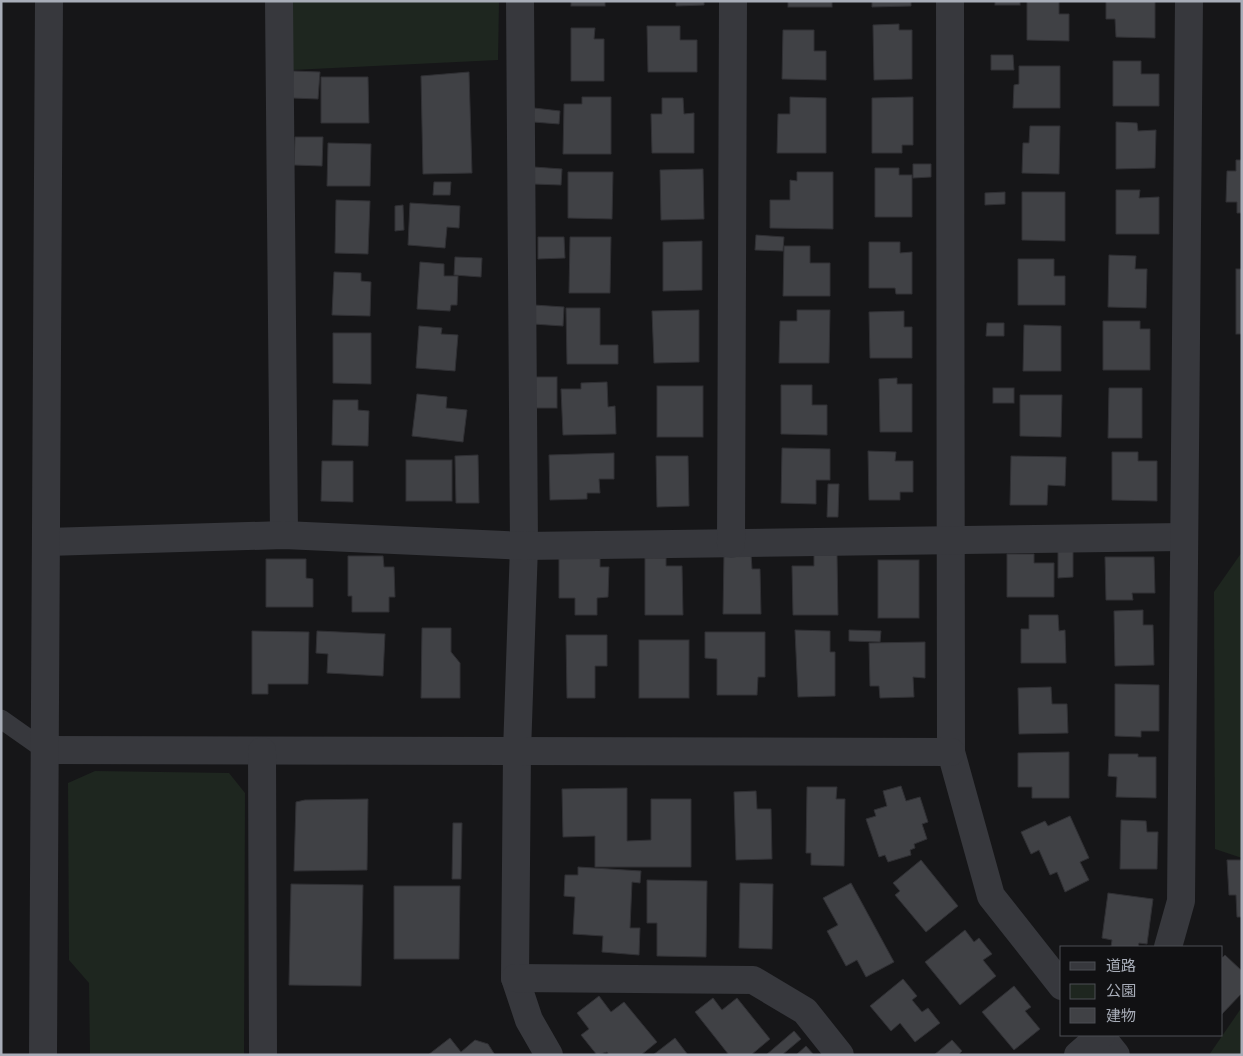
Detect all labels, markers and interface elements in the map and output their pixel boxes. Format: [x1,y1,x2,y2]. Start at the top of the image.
legend [1060,946,1223,1036]
text: 道路 [1106,957,1136,975]
text: 公園 [1106,982,1136,1000]
text: 建物 [1106,1007,1136,1025]

